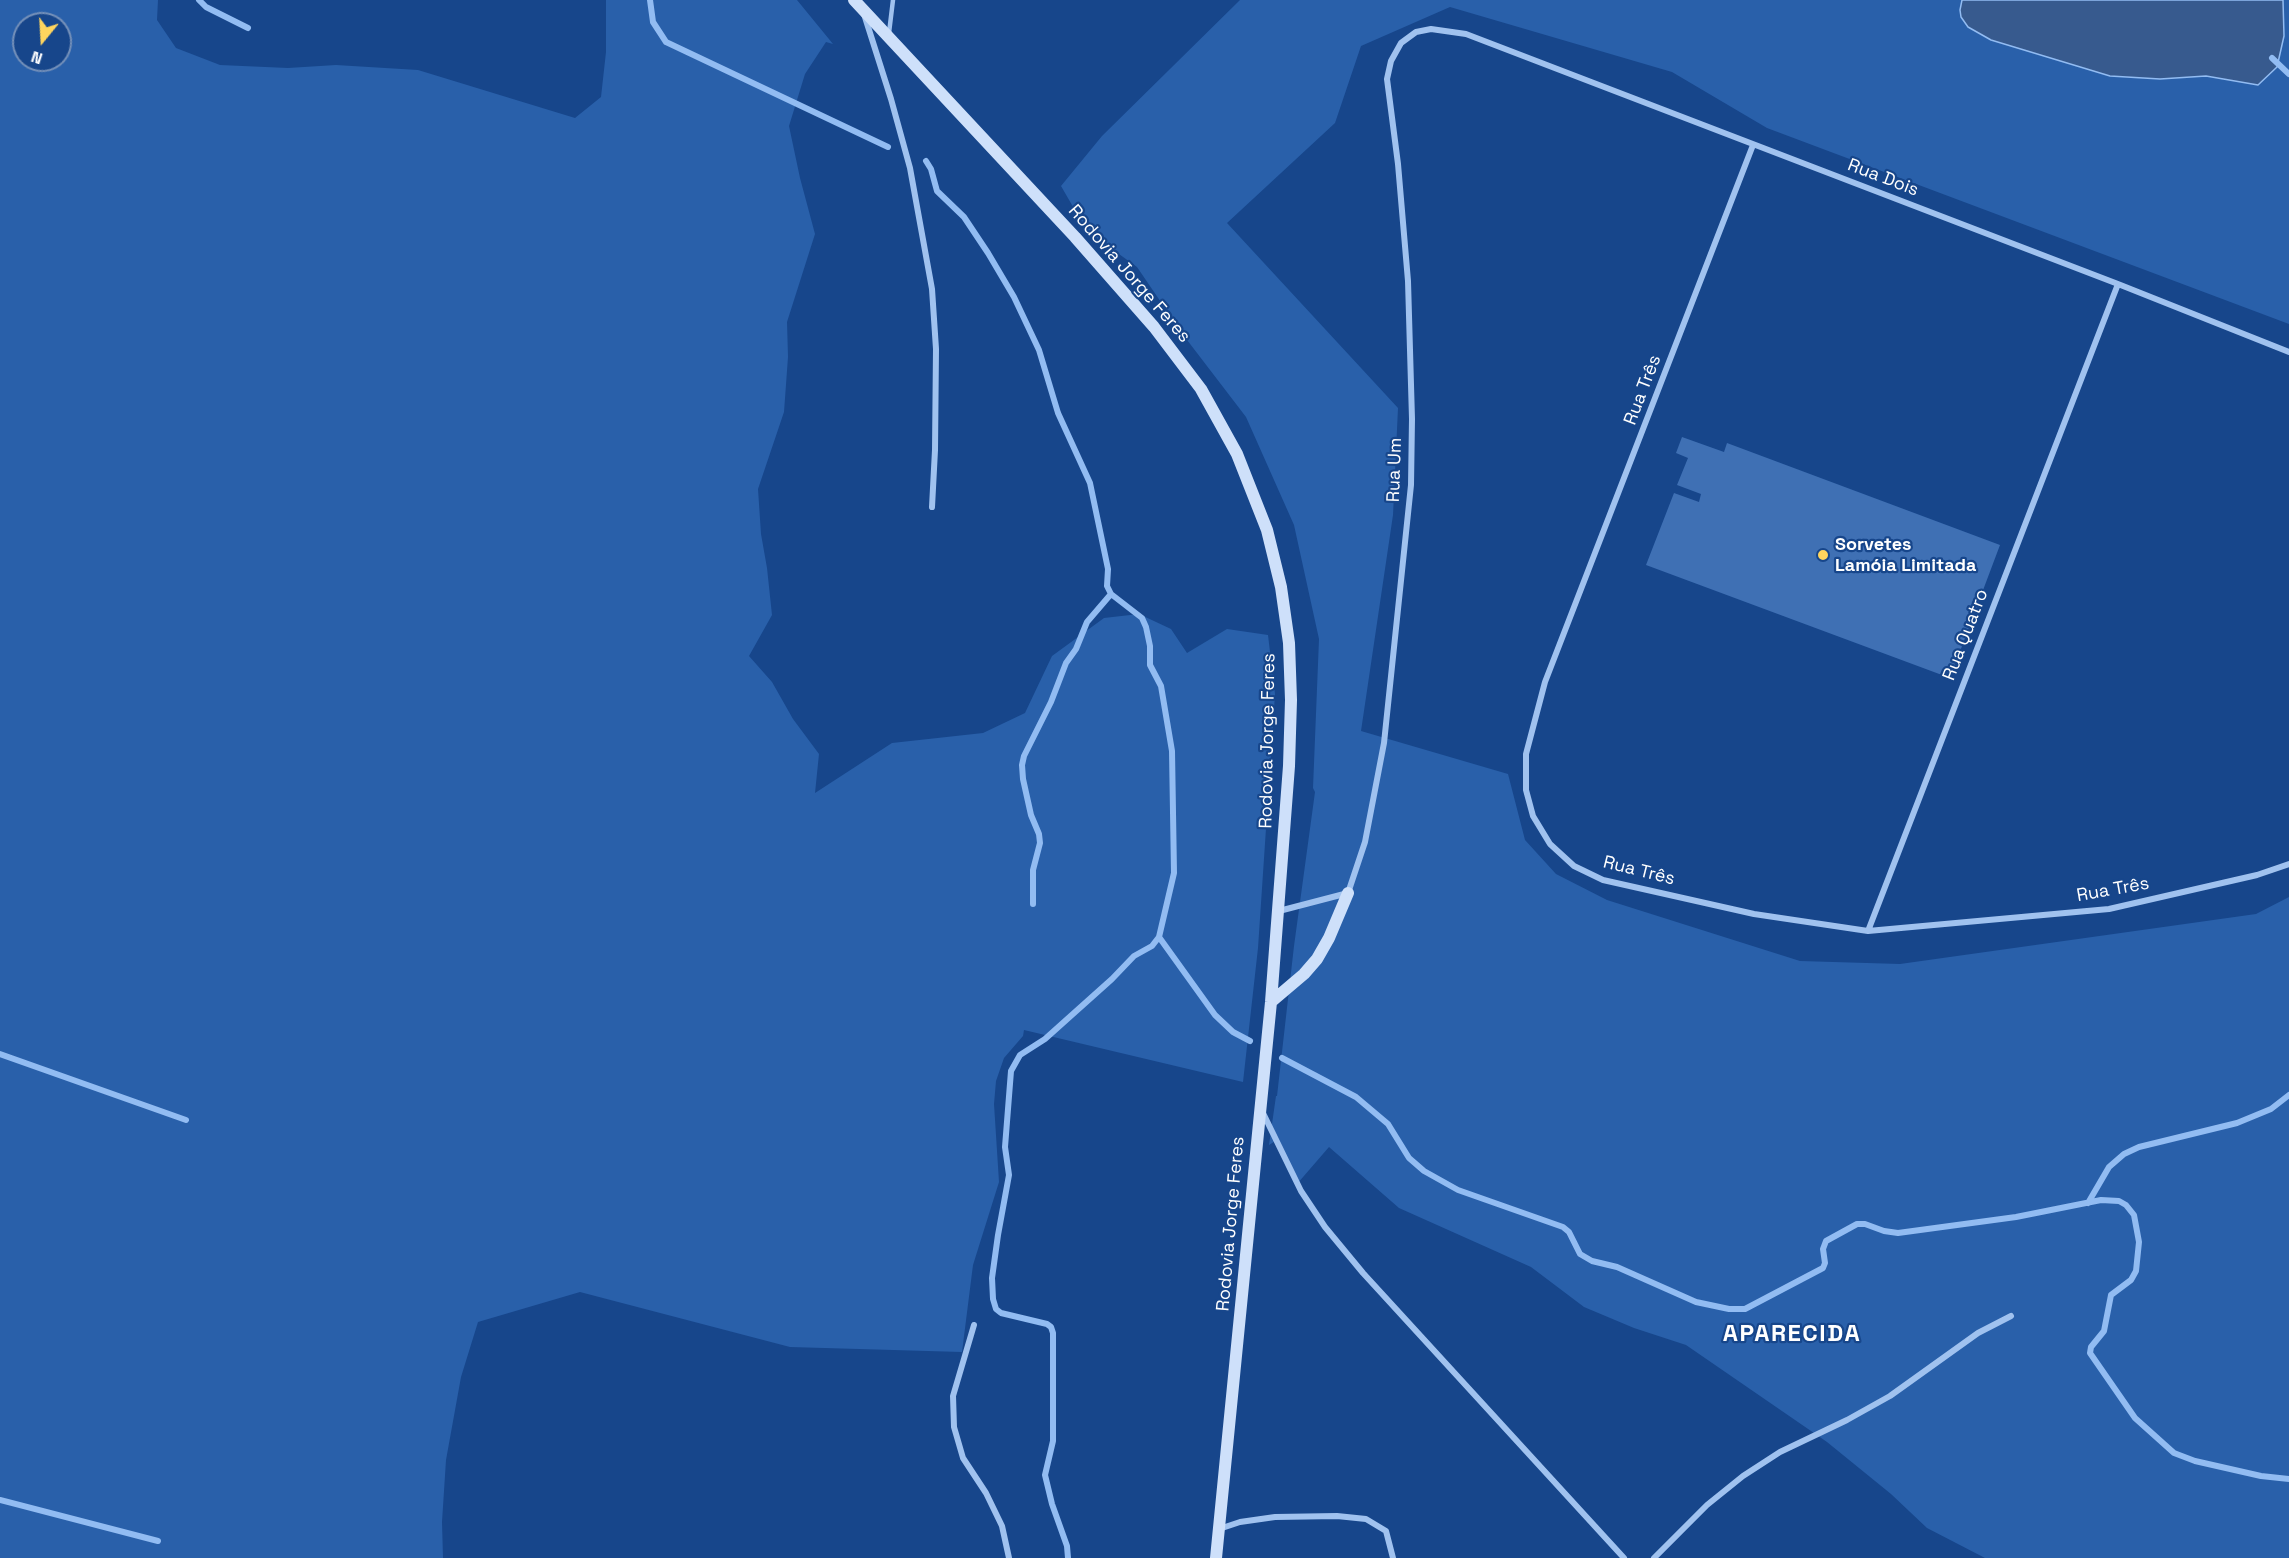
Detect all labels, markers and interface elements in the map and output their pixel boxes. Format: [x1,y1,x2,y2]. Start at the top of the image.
north arrow [12,12,72,72]
text: N [29,46,45,69]
street label: Rua Dois [1844,155,1922,201]
street label: Rodovia Jorge Feres [1063,201,1195,347]
street label: Rua Três [1620,352,1666,428]
street label: Rua Um [1383,437,1407,503]
place label: Sorvetes Lamóia Limitada [1835,534,1976,576]
marker: Sorvetes Lamóia Limitada [1816,548,1830,562]
street label: Rua Quatro [1939,586,1993,684]
street label: Rodovia Jorge Feres [1256,653,1280,829]
street label: Rua Três [1601,852,1677,890]
street label: Rua Três [2075,873,2151,907]
street label: Rodovia Jorge Feres [1213,1136,1249,1312]
district label: APARECIDA [1723,1320,1861,1348]

